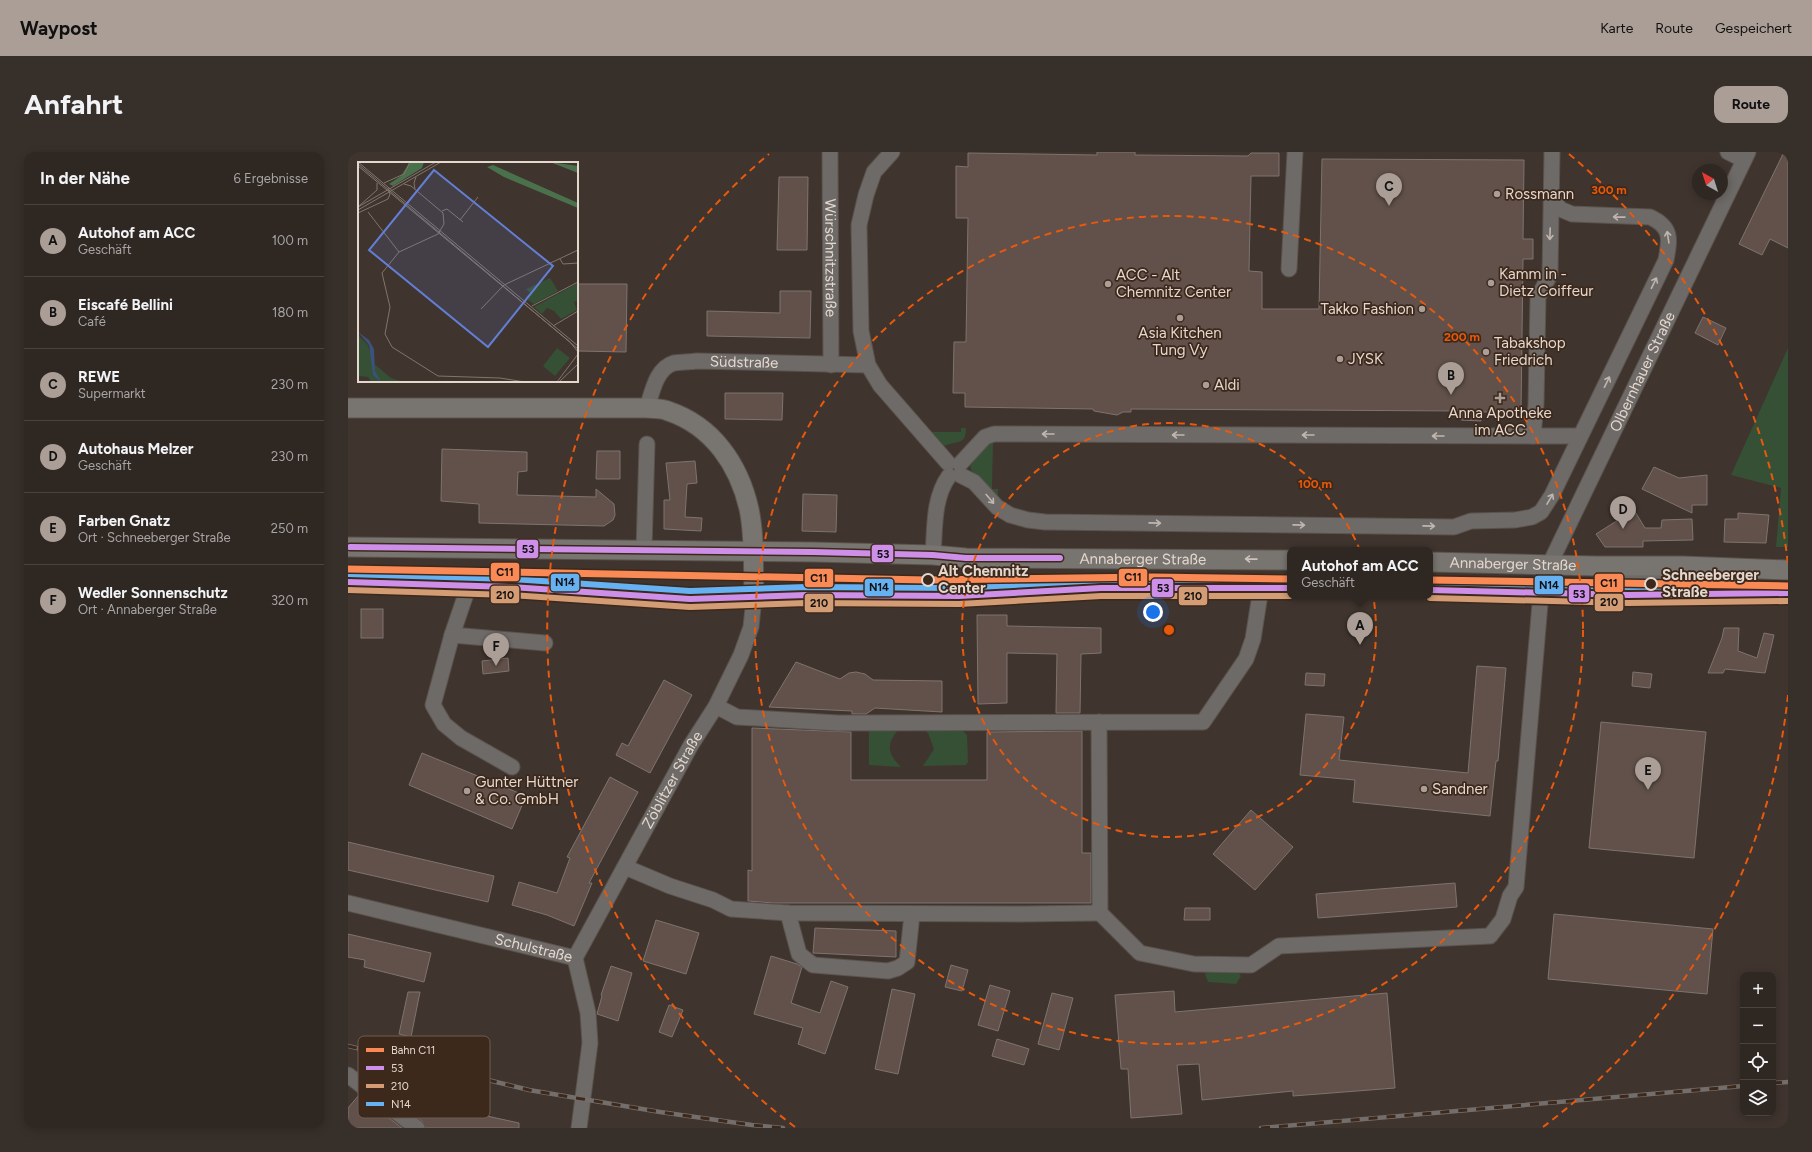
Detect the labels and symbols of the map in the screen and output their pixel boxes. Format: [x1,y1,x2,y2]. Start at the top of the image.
inset map [358,162,578,382]
north arrow [1692,164,1728,200]
pin: C [1376,173,1402,206]
text: 300 m [1591,183,1627,197]
place label: Rossmann [1505,185,1574,203]
marker: Rossmann [1492,189,1502,199]
street label: Würschnitzstraße [821,199,840,317]
one-way arrow [1613,213,1626,220]
one-way arrow [1547,227,1554,240]
one-way arrow [1664,231,1672,244]
place label: Kamm in - Dietz Coiffeur [1499,265,1593,300]
place label: ACC - Alt Chemnitz Center [1116,266,1231,301]
one-way arrow [1651,277,1659,289]
marker: Kamm in - Dietz Coiffeur [1486,278,1496,288]
marker: ACC - Alt Chemnitz Center [1103,279,1113,289]
place label: Takko Fashion [1321,300,1414,318]
marker: Takko Fashion [1417,304,1427,314]
street label: Olbernhauer Straße [1606,309,1679,435]
marker: Asia Kitchen Tung Vy [1175,313,1185,323]
place label: Asia Kitchen Tung Vy [1138,324,1222,359]
text: 200 m [1444,330,1480,344]
place label: Tabakshop Friedrich [1494,334,1566,369]
marker: Tabakshop Friedrich [1481,347,1491,357]
place label: JYSK [1348,350,1384,368]
street label: Südstraße [710,352,779,372]
marker: JYSK [1335,354,1345,364]
pin: B [1438,362,1464,395]
place label: Aldi [1214,376,1240,394]
one-way arrow [1604,376,1611,388]
marker: Aldi [1201,380,1211,390]
marker: Anna Apotheke im ACC [1495,393,1505,403]
place label: Anna Apotheke im ACC [1448,404,1552,439]
one-way arrow [1042,430,1055,438]
one-way arrow [1172,431,1185,439]
one-way arrow [1302,431,1315,439]
one-way arrow [1432,432,1445,440]
text: 100 m [1298,477,1332,491]
one-way arrow [985,493,994,504]
one-way arrow [1546,493,1554,505]
pin: D [1610,496,1636,529]
one-way arrow [1148,519,1161,527]
one-way arrow [1292,521,1305,529]
one-way arrow [1422,522,1435,530]
line badge: 53 [516,539,539,559]
text: 53 [522,543,534,556]
line badge: 53 [871,544,894,563]
text: 53 [877,548,889,561]
street label: Annaberger Straße [1079,550,1206,568]
street label: Annaberger Straße [1449,553,1577,575]
one-way arrow [1245,555,1258,563]
line badge: C11 [490,562,520,582]
place label: Alt Chemnitz Center [938,562,1028,597]
text: C11 [496,566,514,579]
place label: Schneeberger Straße [1662,566,1759,601]
line badge: C11 [804,568,834,588]
line badge: C11 [1118,568,1148,587]
text: C11 [1124,571,1142,584]
text: C11 [810,572,828,585]
line badge: N14 [550,573,580,592]
marker: Alt Chemnitz Center [921,573,935,587]
line badge: C11 [1594,573,1624,593]
line badge: N14 [1534,575,1564,595]
text: N14 [555,576,575,589]
text: C11 [1600,577,1618,590]
marker: Schneeberger Straße [1644,577,1658,591]
line badge: N14 [864,578,894,597]
line badge: 53 [1151,578,1174,598]
text: N14 [1539,579,1559,592]
text: N14 [869,581,889,594]
text: 53 [1157,582,1169,595]
line badge: 53 [1568,584,1590,603]
line badge: 210 [490,585,520,604]
line badge: 210 [1178,586,1208,606]
text: 53 [1573,588,1585,601]
text: 210 [496,589,514,602]
text: 210 [1184,590,1202,603]
line badge: 210 [804,593,834,613]
line badge: 210 [1594,593,1624,612]
text: 210 [1600,596,1618,609]
text: 210 [810,597,828,610]
your location [1143,602,1163,622]
pin: A [1347,612,1373,645]
centre of rings [1162,623,1176,637]
pin: F [483,633,509,666]
street label: Zöblitzer Straße [638,728,706,832]
pin: E [1635,757,1661,790]
place label: Gunter Hüttner & Co. GmbH [475,773,578,808]
place label: Sandner [1432,780,1488,798]
marker: Sandner [1419,784,1429,794]
marker: Gunter Hüttner & Co. GmbH [462,786,472,796]
street label: Schulstraße [493,930,574,966]
legend [358,1036,490,1118]
text: Bahn C11 [391,1044,435,1057]
text: 53 [391,1062,403,1075]
text: 210 [391,1080,409,1093]
text: N14 [391,1098,411,1111]

